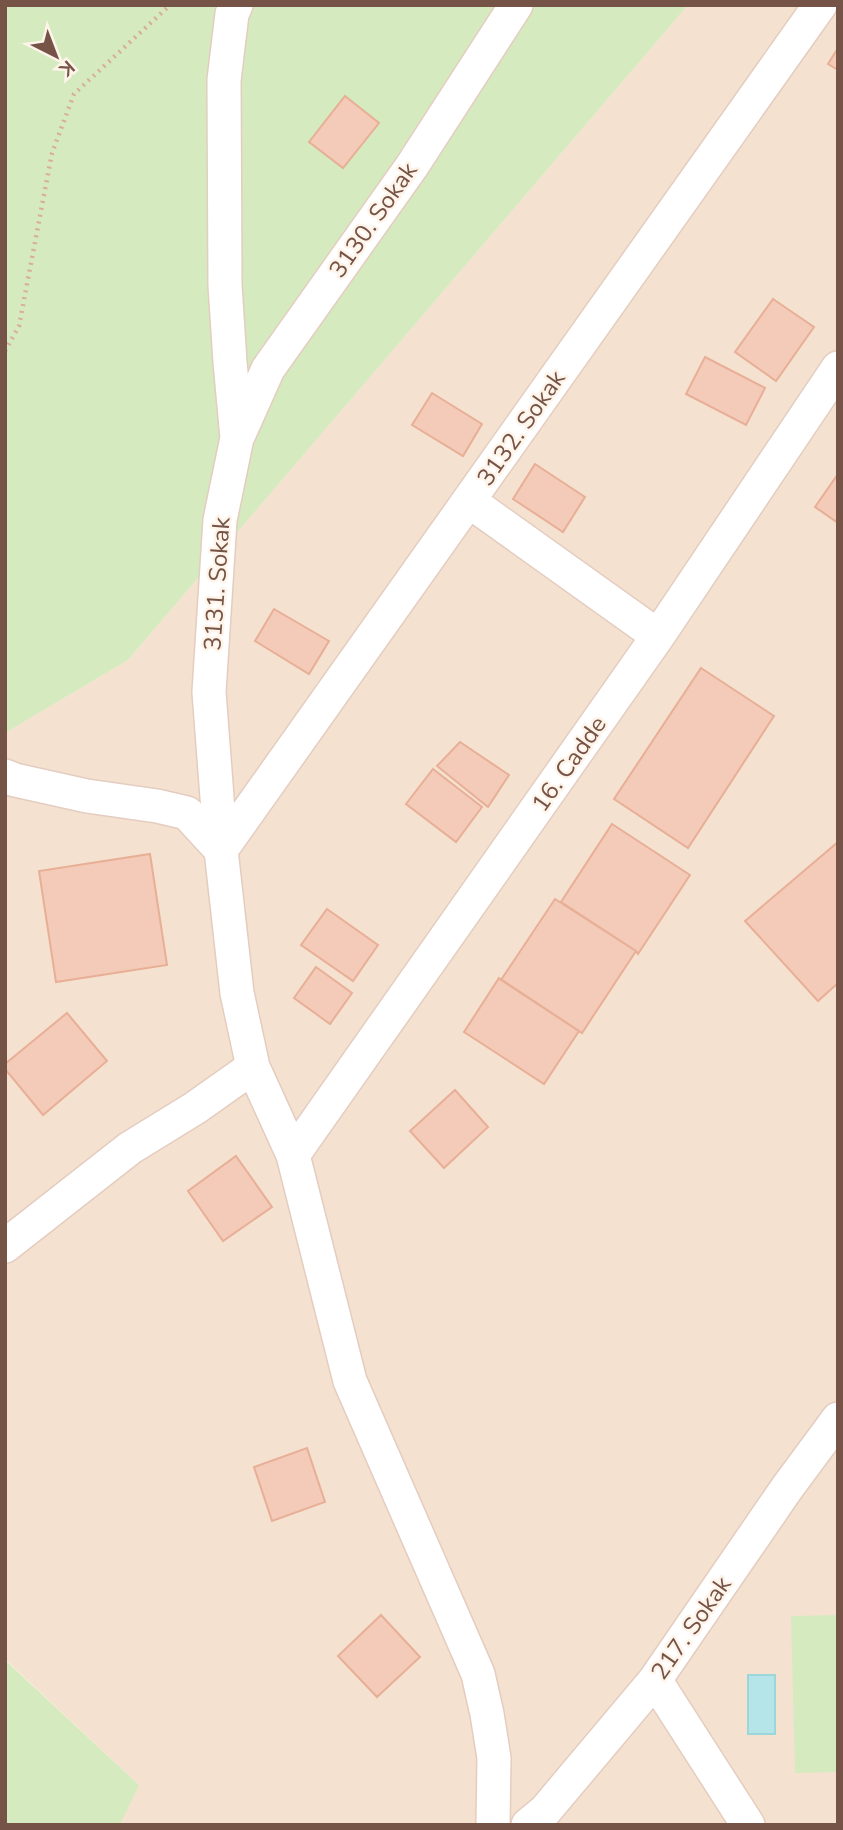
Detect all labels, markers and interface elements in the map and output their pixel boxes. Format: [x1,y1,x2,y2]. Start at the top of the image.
north arrow [21,21,91,91]
text: K [52,54,80,83]
street label: 3130. Sokak [321,155,425,284]
street label: 3132. Sokak [469,363,573,492]
street label: 3131. Sokak [196,515,238,652]
street label: 16. Cadde [524,710,614,818]
street label: 217. Sokak [644,1569,739,1686]

